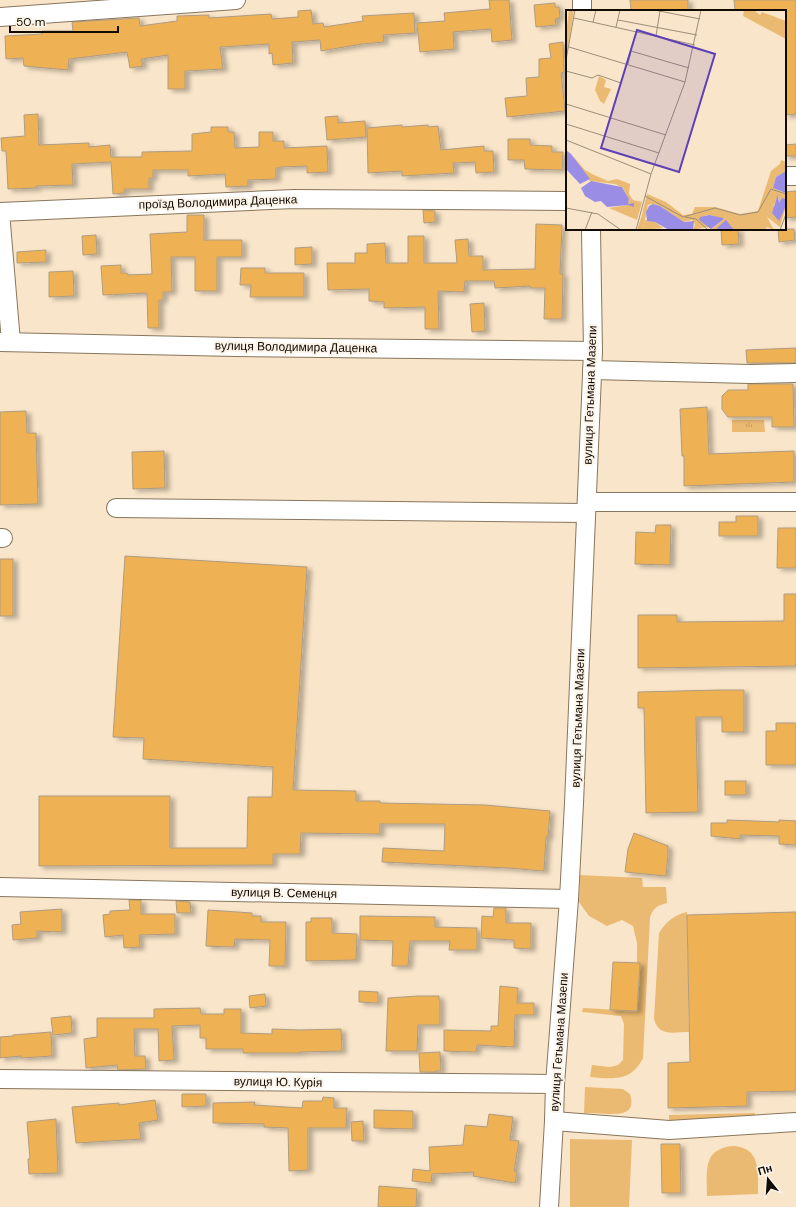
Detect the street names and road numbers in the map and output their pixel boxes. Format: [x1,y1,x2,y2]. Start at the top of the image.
street label: проїзд Володимира Даценка [138,191,298,213]
street label: вулиця Гетьмана Мазепи [580,325,600,465]
street label: вулиця Володимира Даценка [215,338,378,356]
street label: вулиця Гетьмана Мазепи [568,648,588,788]
street label: вулиця В. Семенця [231,884,337,902]
street label: вулиця Гетьмана Мазепи [546,972,572,1112]
street label: вулиця Ю. Курія [234,1073,322,1091]

